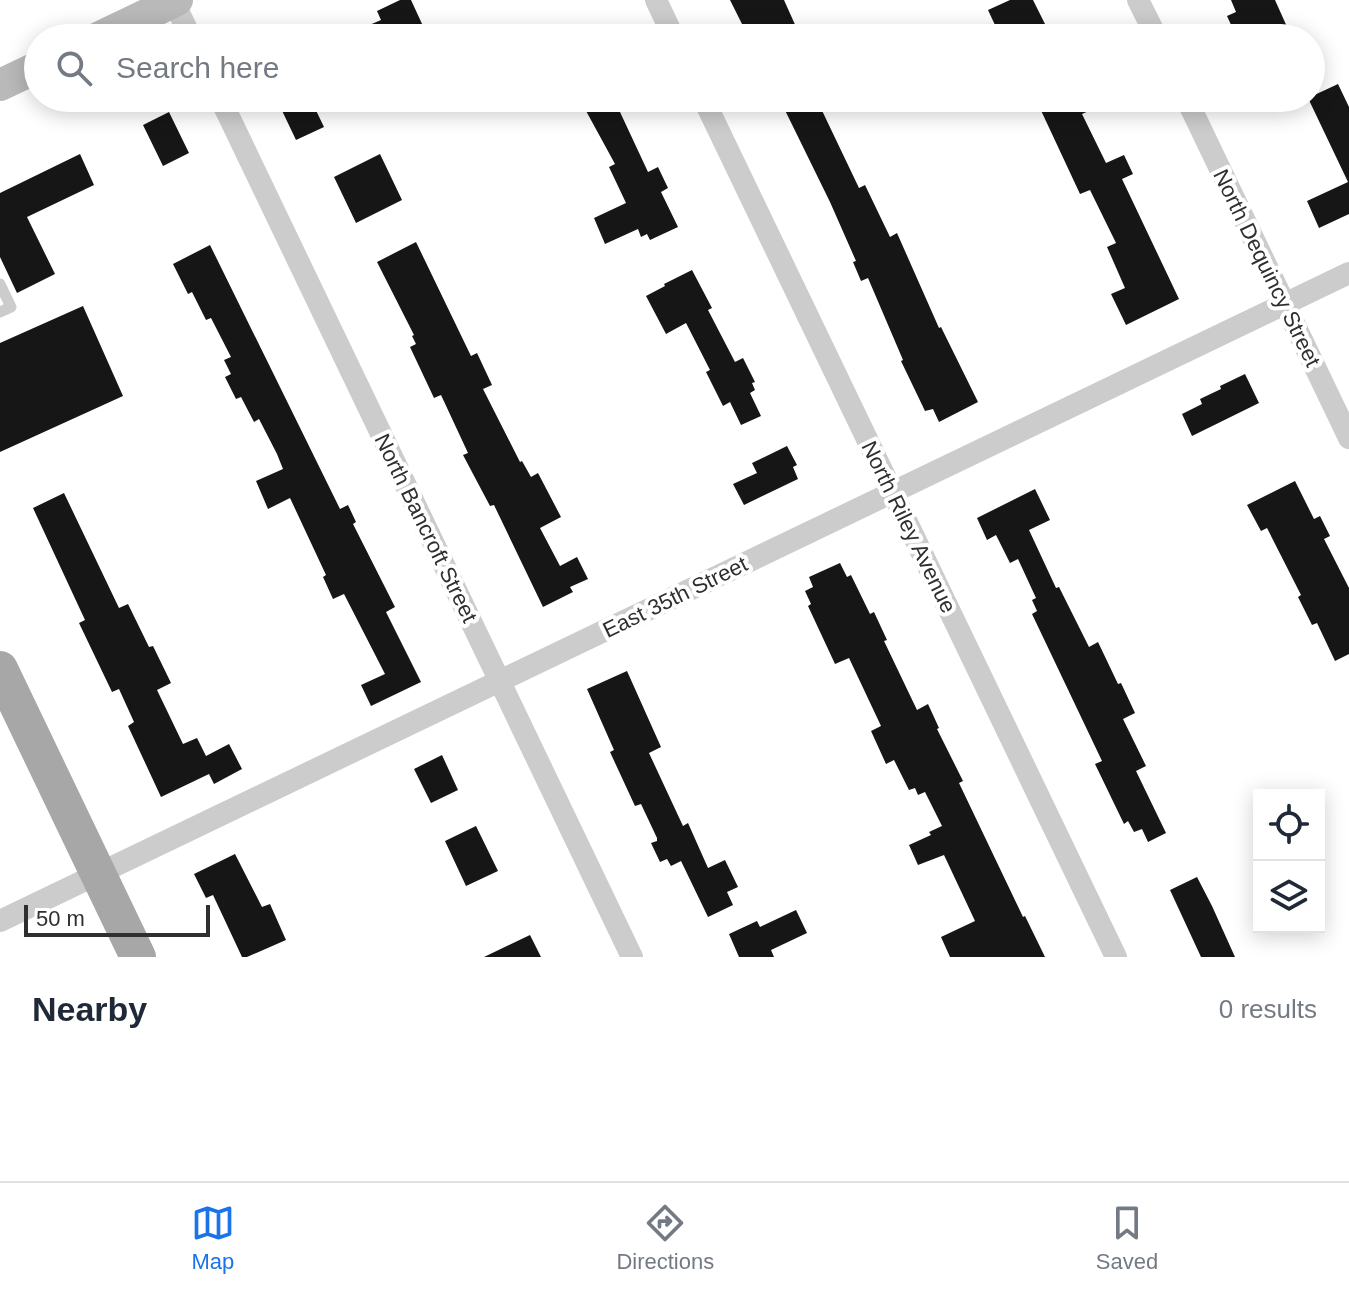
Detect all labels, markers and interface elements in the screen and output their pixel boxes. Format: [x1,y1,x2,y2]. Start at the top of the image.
search box [24,24,1325,112]
icon: search [52,46,96,90]
text: Search here [116,51,279,84]
street label: North Dequincy Street [1208,165,1326,371]
street label: North Bancroft Street [369,430,483,626]
street label: North Riley Avenue [857,437,961,617]
street label: East 35th Street [599,551,751,643]
map controls [1253,789,1325,933]
button: locate [1253,789,1325,861]
button: layers [1253,861,1325,933]
scale bar [24,901,210,937]
text: 50 m [36,906,85,931]
text: Nearby [32,990,147,1028]
text: 0 results [1219,994,1317,1024]
tab: Map [191,1201,235,1275]
tab: Directions [616,1201,714,1275]
tab: Saved [1096,1201,1158,1275]

